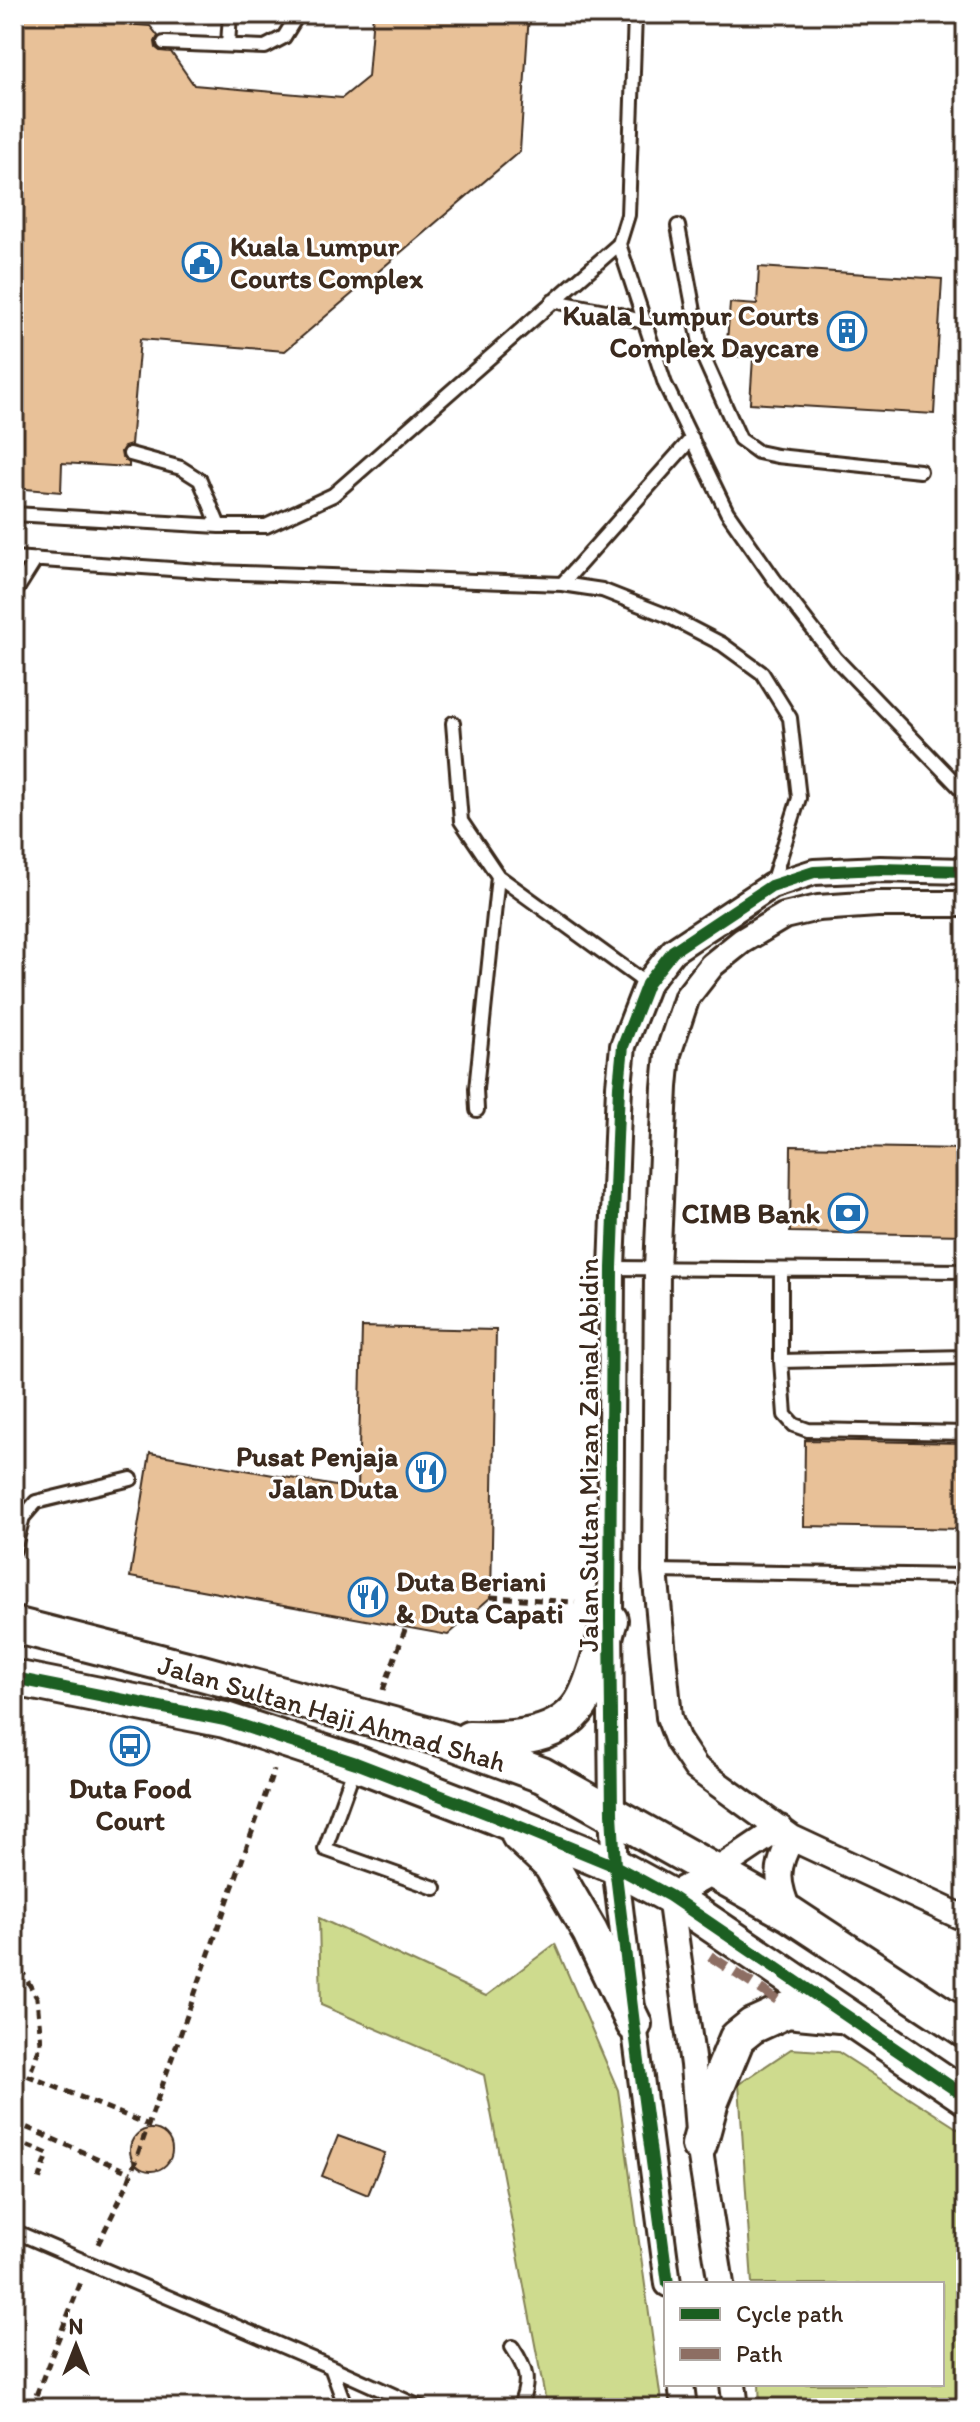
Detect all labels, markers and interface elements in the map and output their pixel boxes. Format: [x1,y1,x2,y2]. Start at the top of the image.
place label: Kuala Lumpur Courts Complex [230,229,424,295]
public building icon: Kuala Lumpur Courts Complex [181,241,223,283]
place label: Kuala Lumpur Courts Complex Daycare [563,298,819,364]
building icon: Kuala Lumpur Courts Complex Daycare [826,310,868,352]
bank icon: CIMB Bank [827,1192,869,1234]
place label: CIMB Bank [682,1196,821,1230]
street label: Jalan Sultan Mizan Zainal Abidin [571,1258,605,1652]
place label: Pusat Penjaja Jalan Duta [236,1439,398,1505]
restaurant icon: Pusat Penjaja Jalan Duta [405,1451,447,1493]
place label: Duta Beriani & Duta Capati [396,1564,564,1630]
restaurant icon: Duta Beriani & Duta Capati [347,1576,389,1618]
street label: Jalan Sultan Haji Ahmad Shah [154,1647,510,1779]
bus stop icon: Duta Food Court [109,1725,151,1767]
place label: Duta Food Court [69,1771,192,1837]
legend [664,2282,944,2386]
text: Cycle path [736,2299,843,2328]
north arrow [36,2306,116,2386]
text: N [69,2313,83,2340]
text: Path [736,2339,783,2368]

